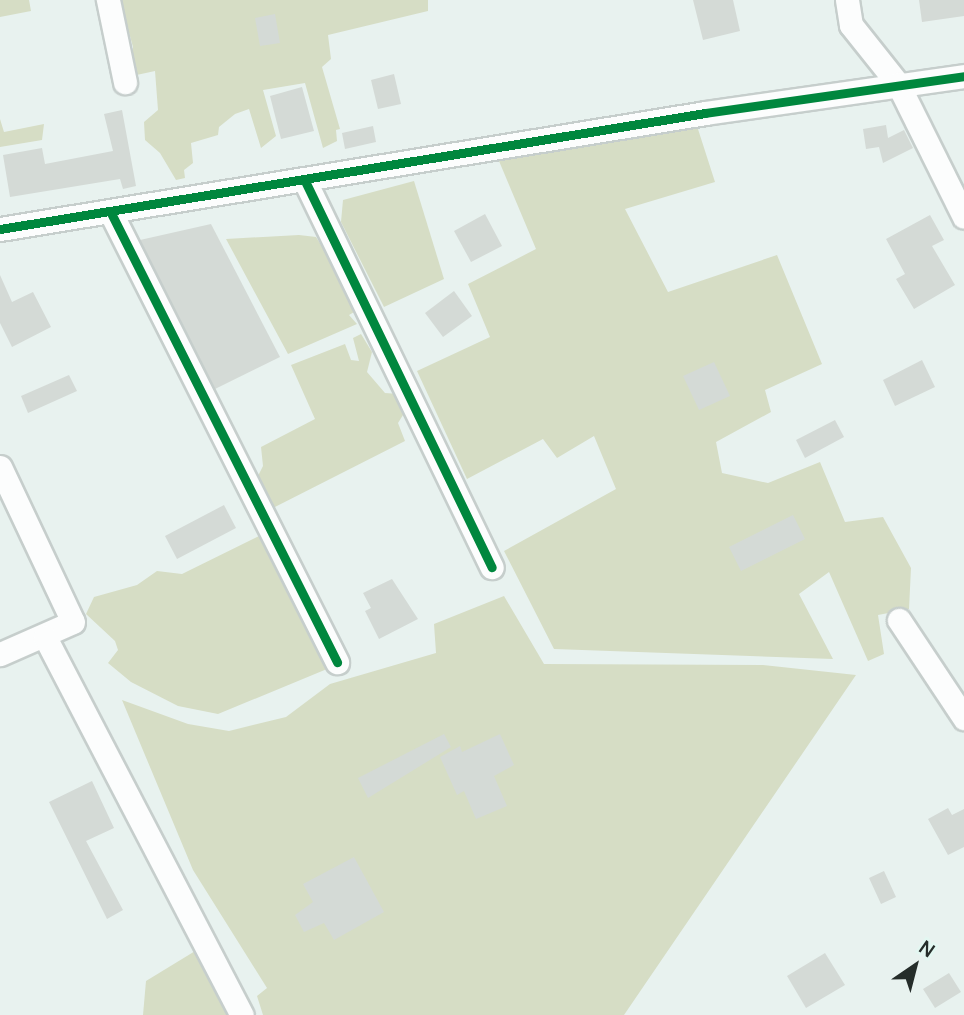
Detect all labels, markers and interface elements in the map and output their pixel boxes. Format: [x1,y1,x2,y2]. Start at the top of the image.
north arrow [880,931,950,1001]
text: N [914,934,940,963]

